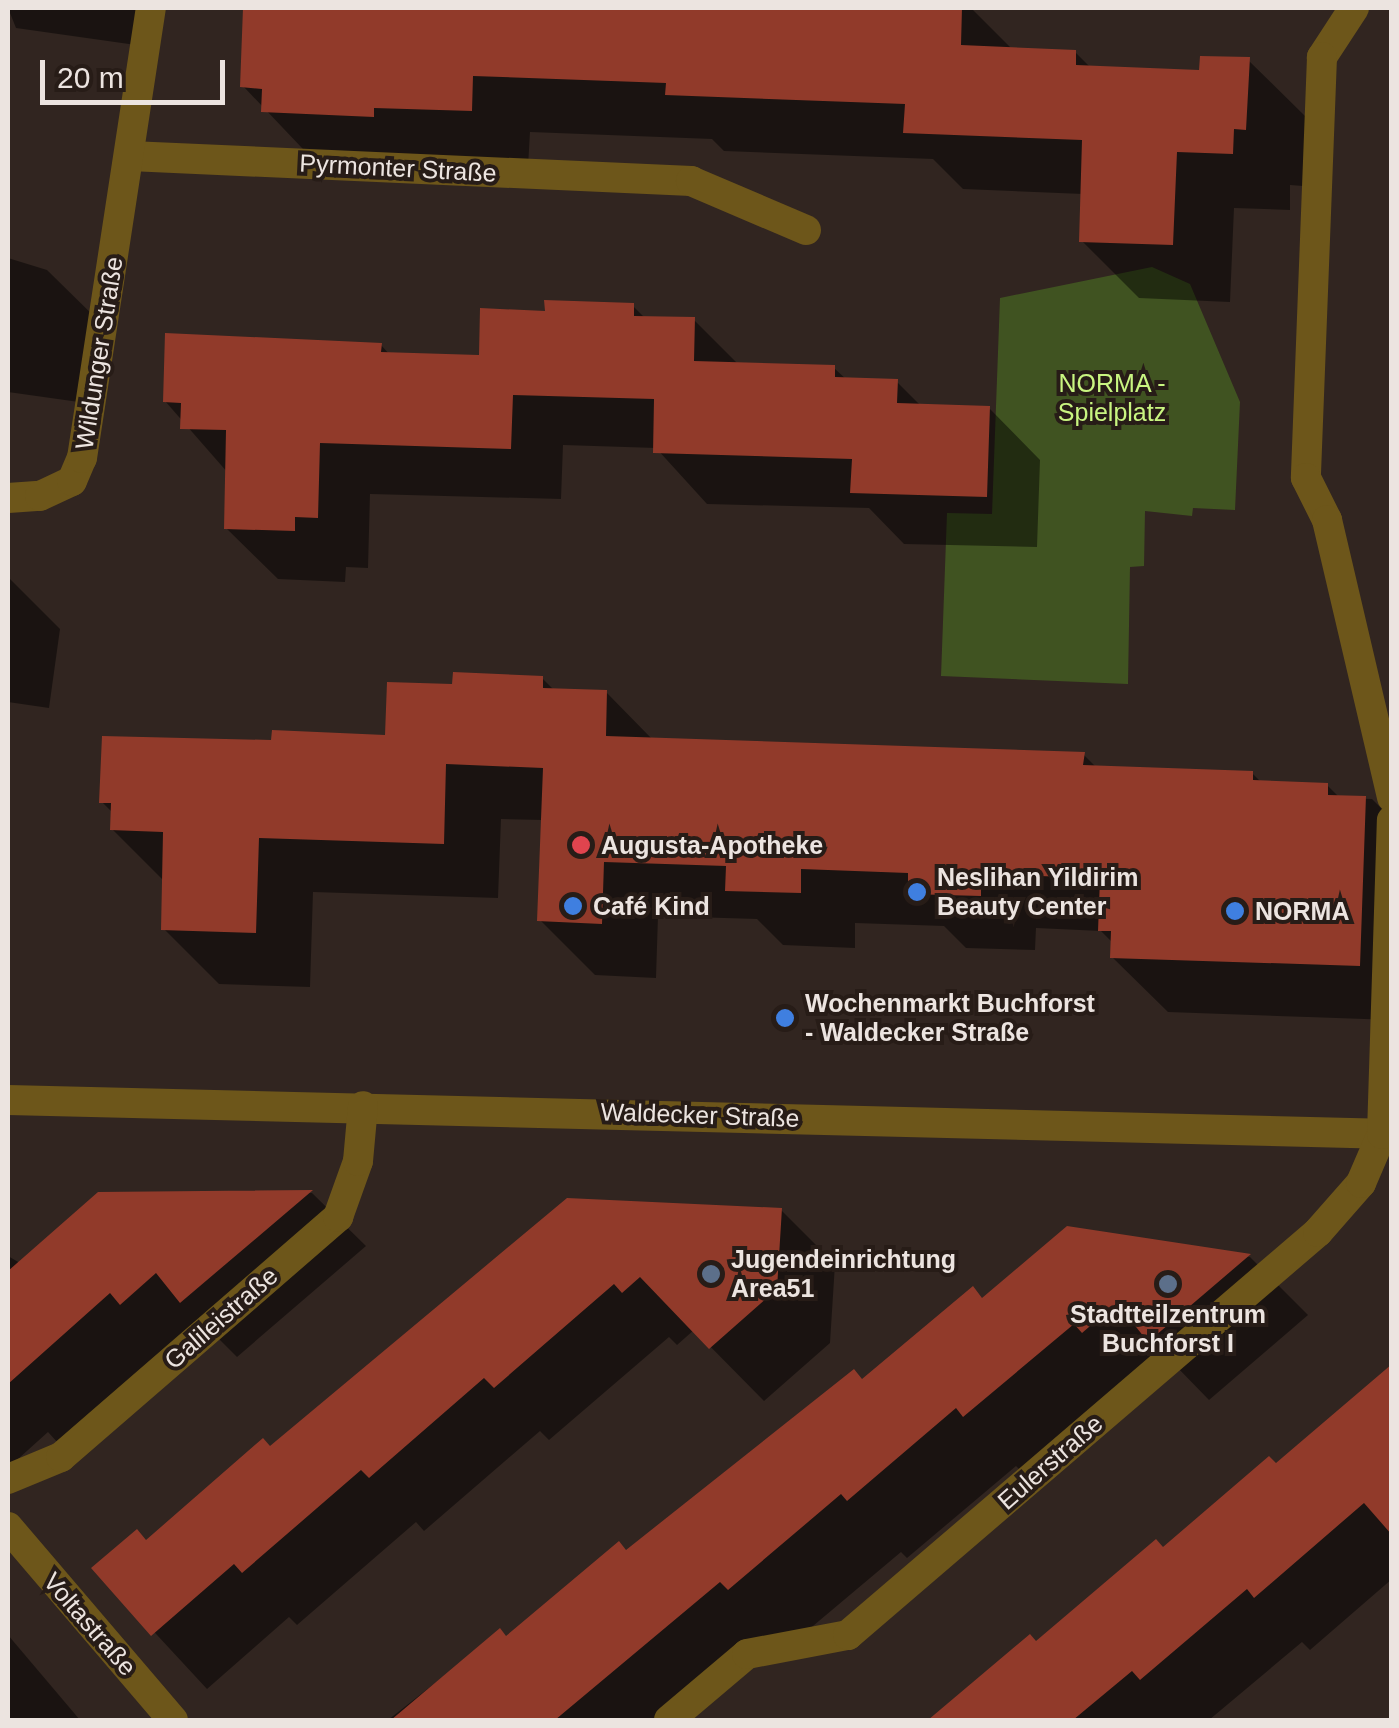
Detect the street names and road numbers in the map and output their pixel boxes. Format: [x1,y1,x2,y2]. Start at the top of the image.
street label: Pyrmonter Straße [299,148,497,188]
street label: Wildunger Straße [69,255,129,451]
street label: Waldecker Straße [600,1097,800,1133]
street label: Galileistraße [158,1261,284,1375]
street label: Eulerstraße [991,1408,1109,1516]
street label: Voltastraße [37,1566,143,1682]

